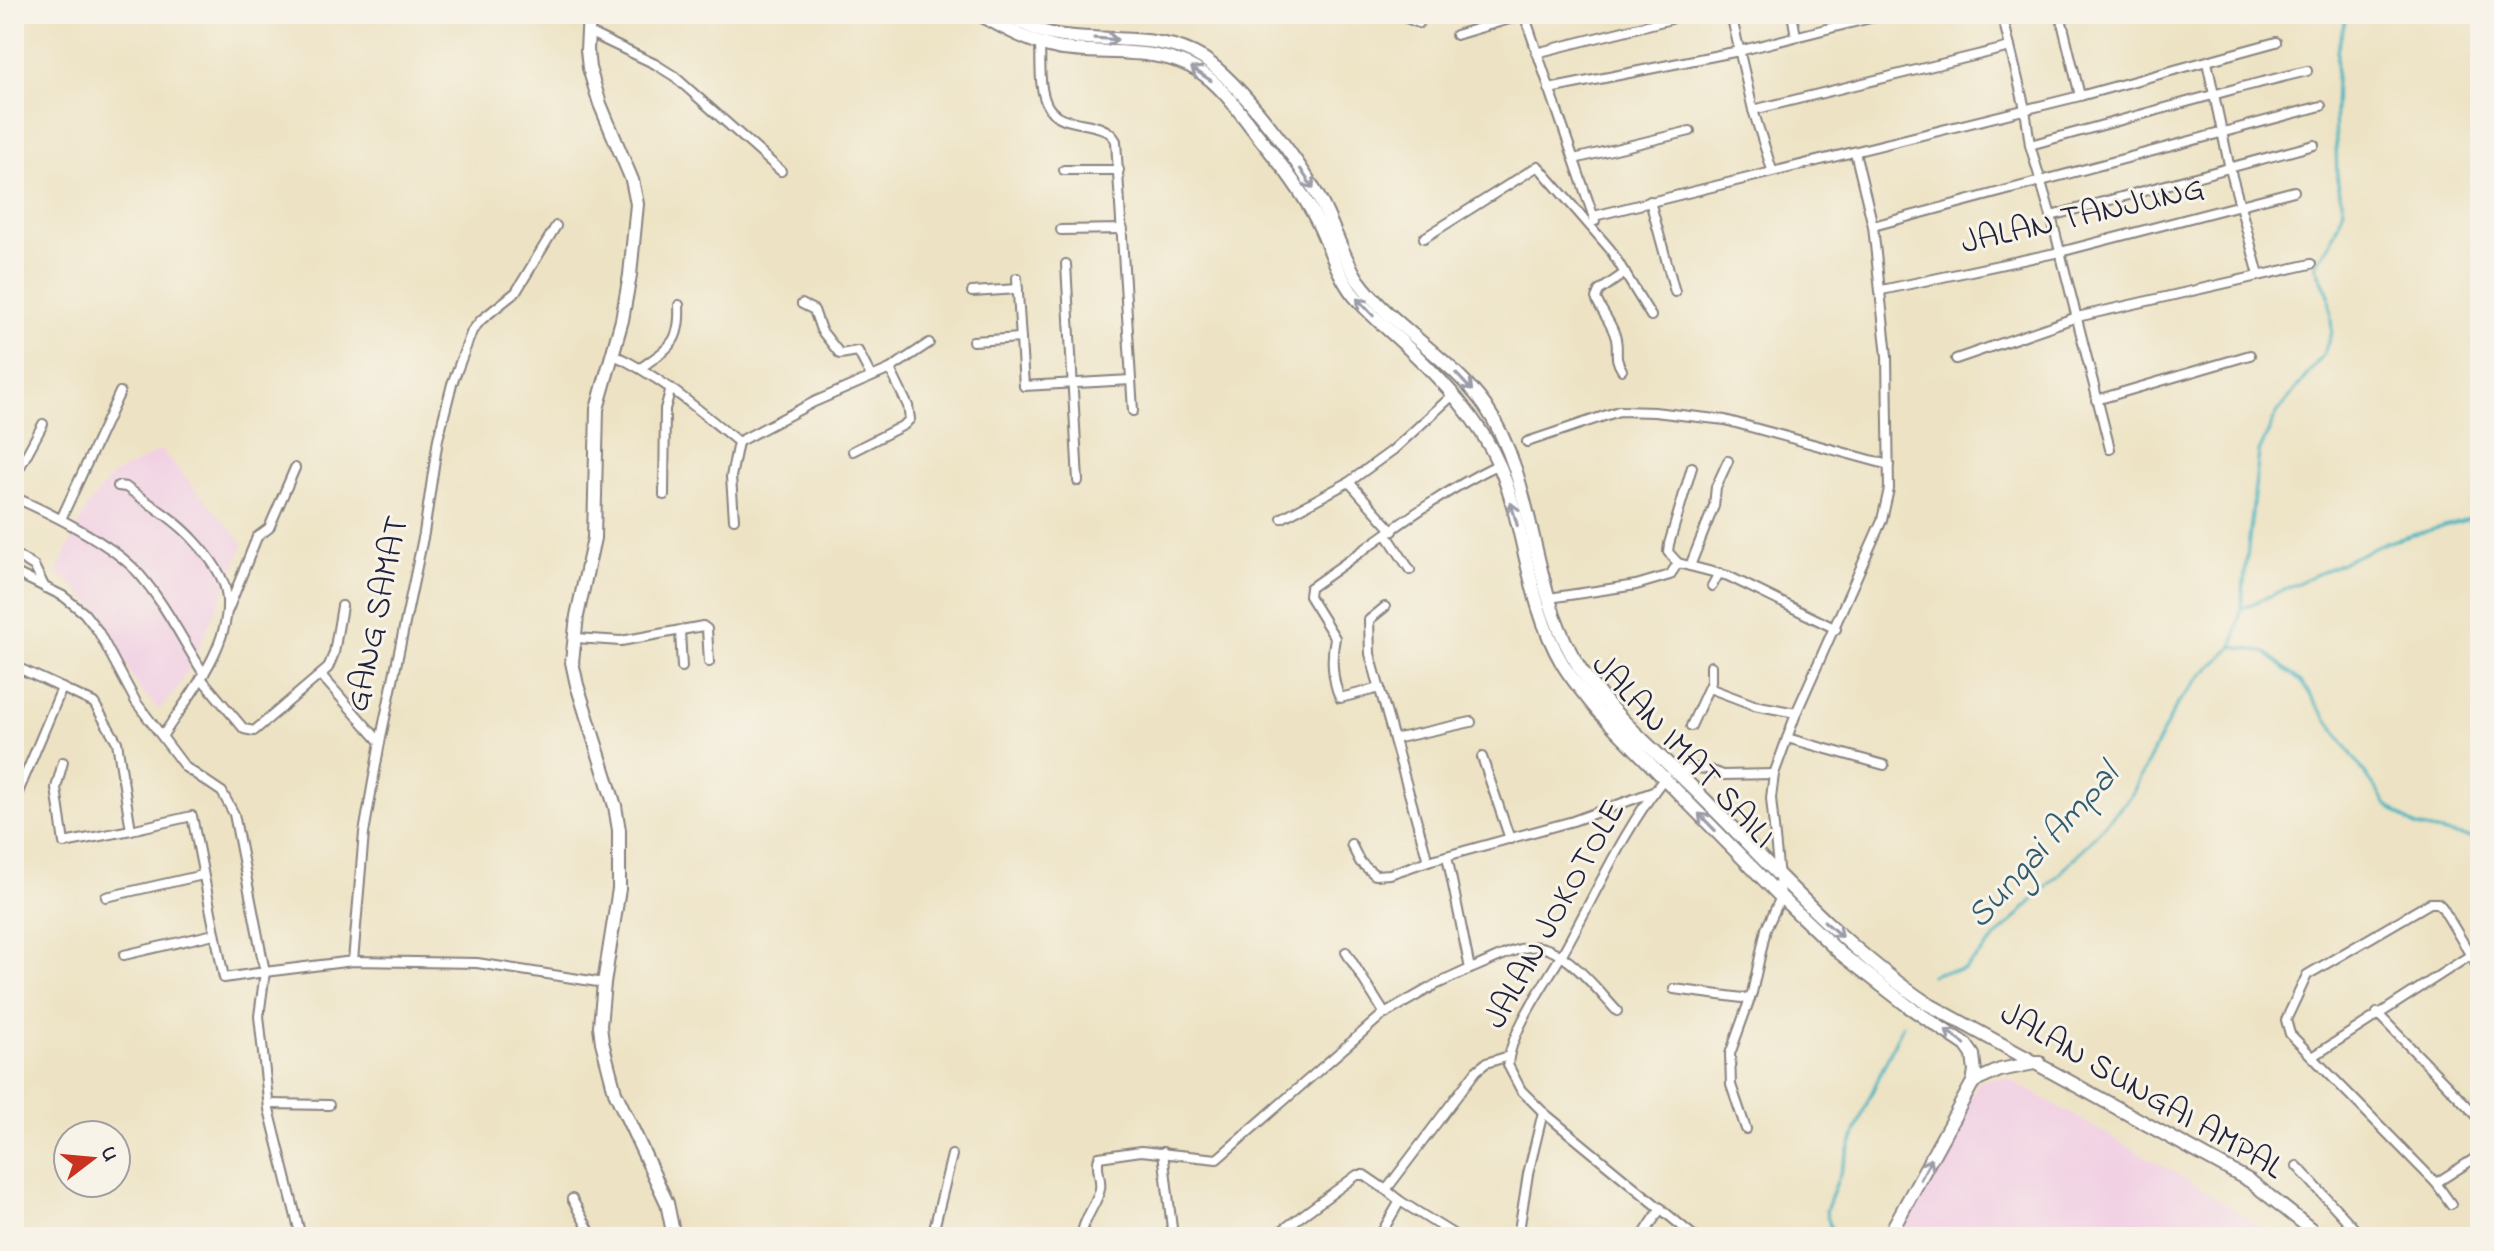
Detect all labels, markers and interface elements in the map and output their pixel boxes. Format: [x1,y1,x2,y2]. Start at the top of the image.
one-way arrow [1092,32,1119,47]
one-way arrow [1190,66,1212,83]
street label: JALAN TANJUNG [1956,165,2210,269]
one-way arrow [1300,167,1316,190]
one-way arrow [1355,297,1374,317]
one-way arrow [1454,372,1473,392]
one-way arrow [1506,502,1521,528]
street label: GANG SAMAT [334,512,424,716]
street label: JALAN IMAT SAILI [1578,643,1786,861]
water label: Sungai Ampal [1955,749,2136,942]
street label: JALAN JOKOTOLE [1472,791,1640,1039]
one-way arrow [1697,812,1716,832]
one-way arrow [1823,919,1843,937]
street label: JALAN SUNGAI AMPAL [1990,990,2293,1194]
one-way arrow [1945,1029,1966,1046]
north arrow [52,1119,132,1199]
text: U [91,1143,126,1165]
one-way arrow [1919,1157,1934,1181]

